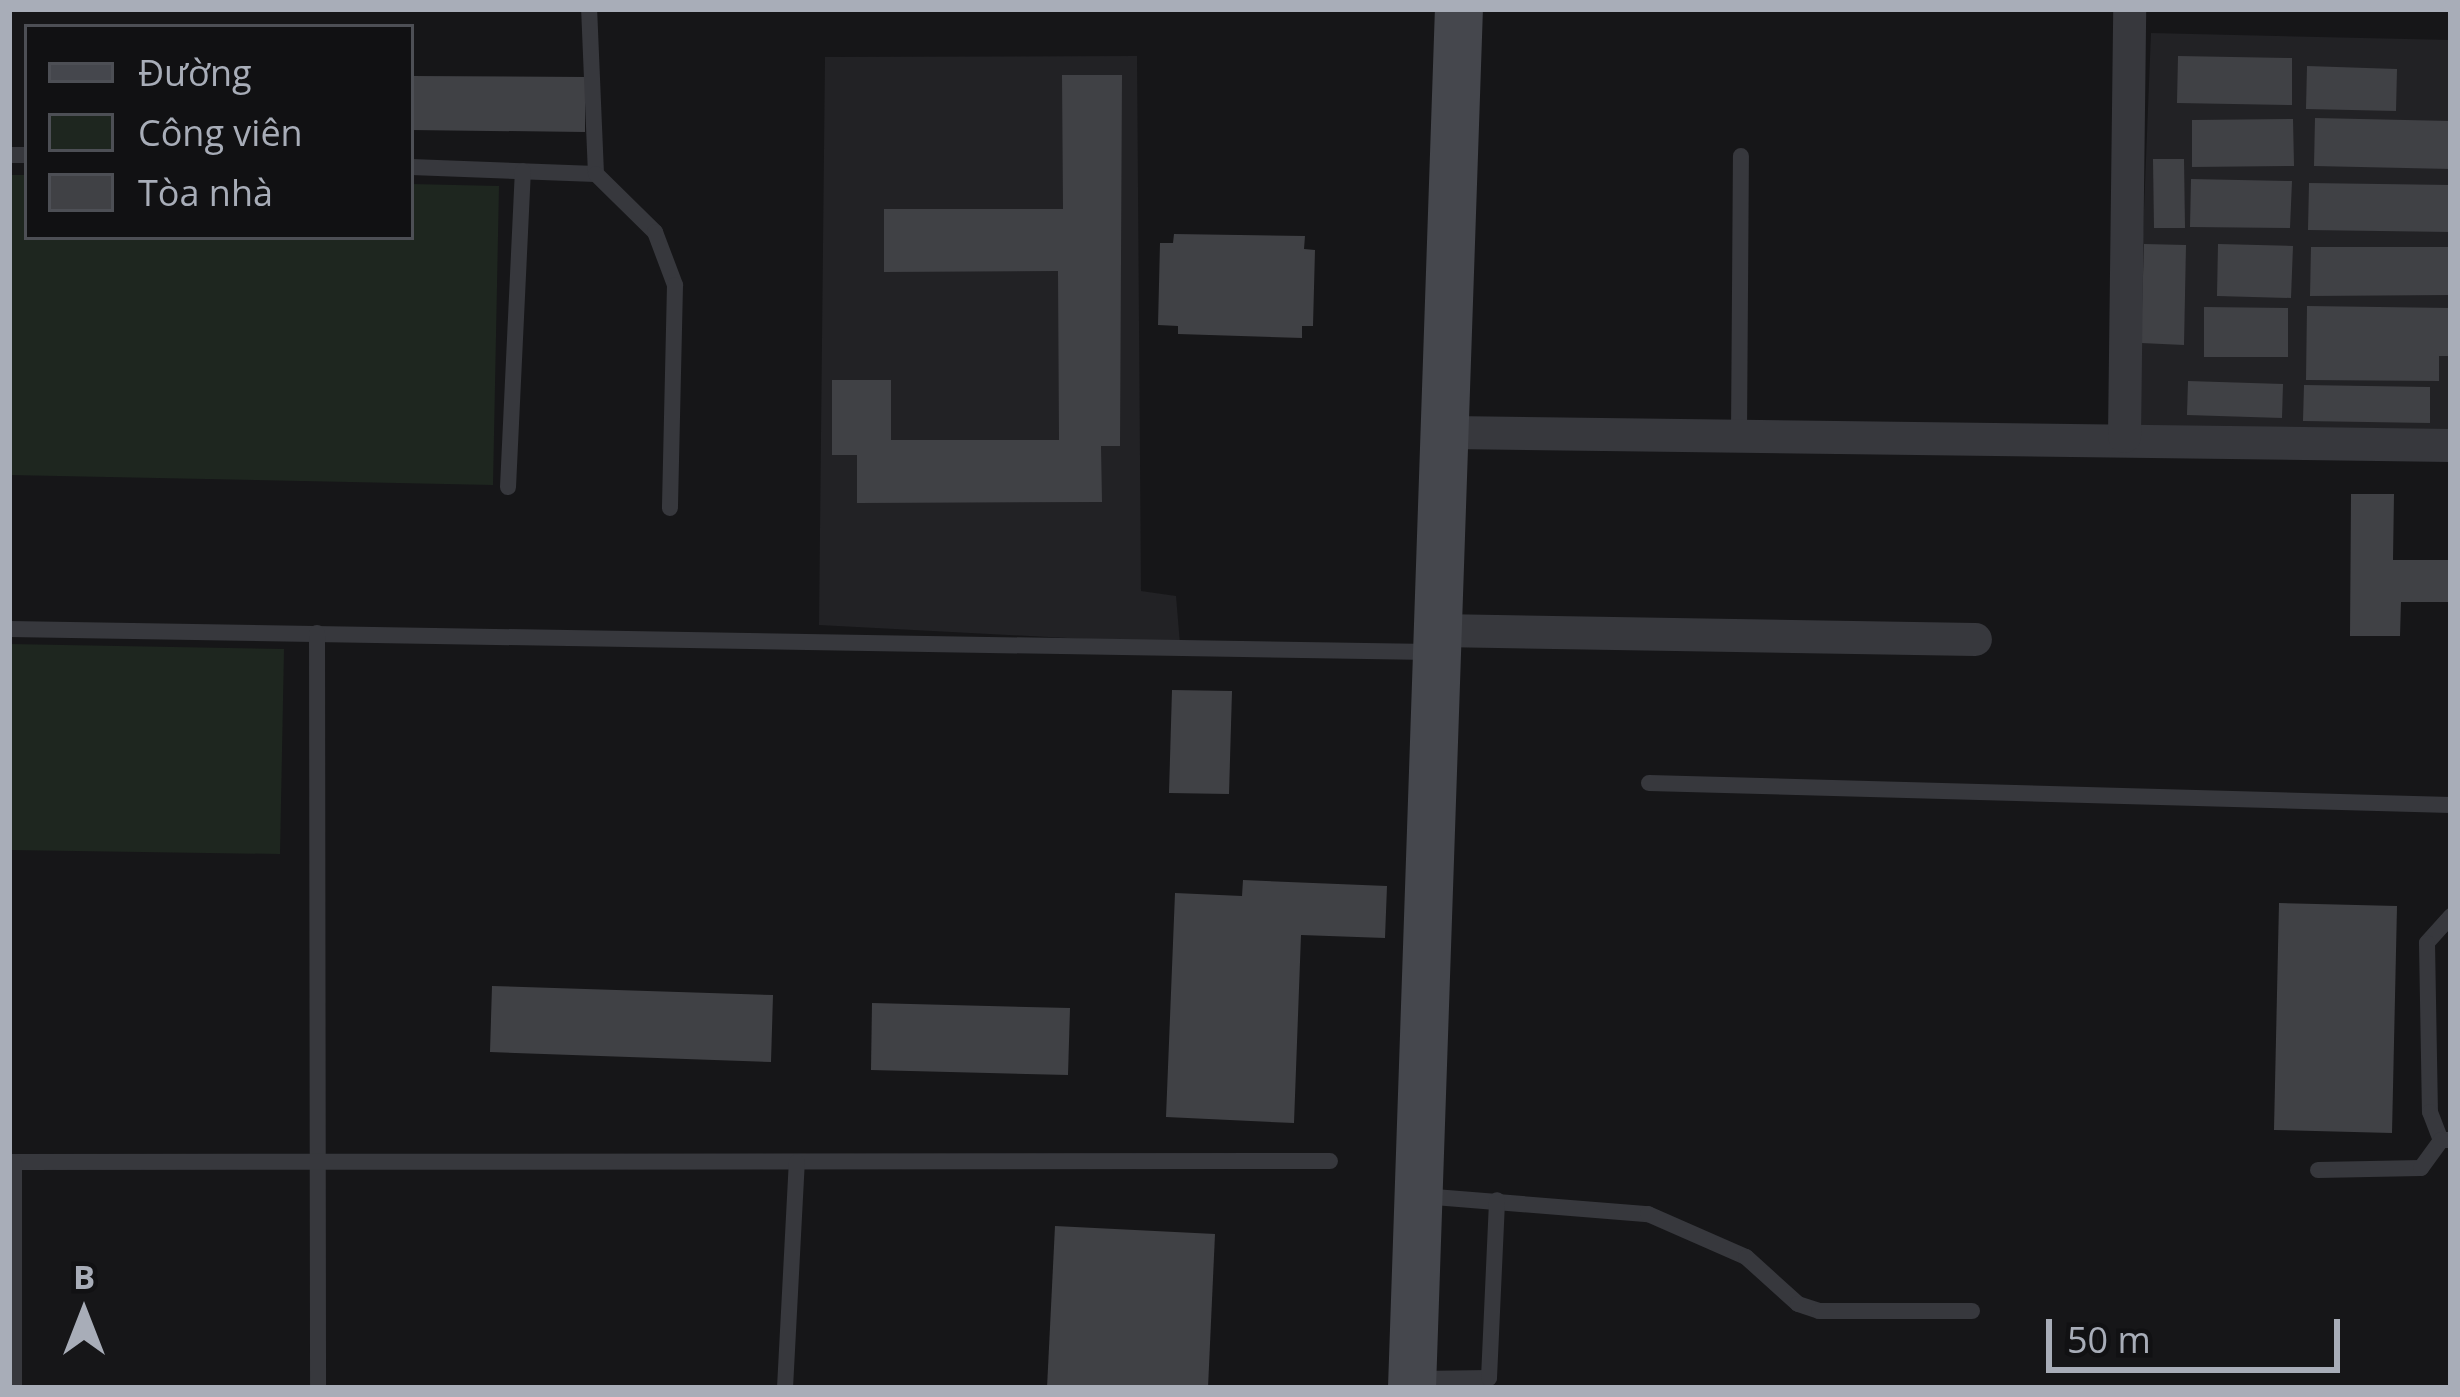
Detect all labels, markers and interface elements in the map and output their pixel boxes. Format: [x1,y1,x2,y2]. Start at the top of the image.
legend [24,24,414,240]
text: Đường [138,48,252,97]
text: Công viên [138,108,303,157]
text: Tòa nhà [138,168,273,217]
north arrow [24,1253,144,1373]
text: B [73,1254,95,1299]
scale bar [2052,1295,2346,1369]
text: 50 m [2067,1315,2151,1364]

